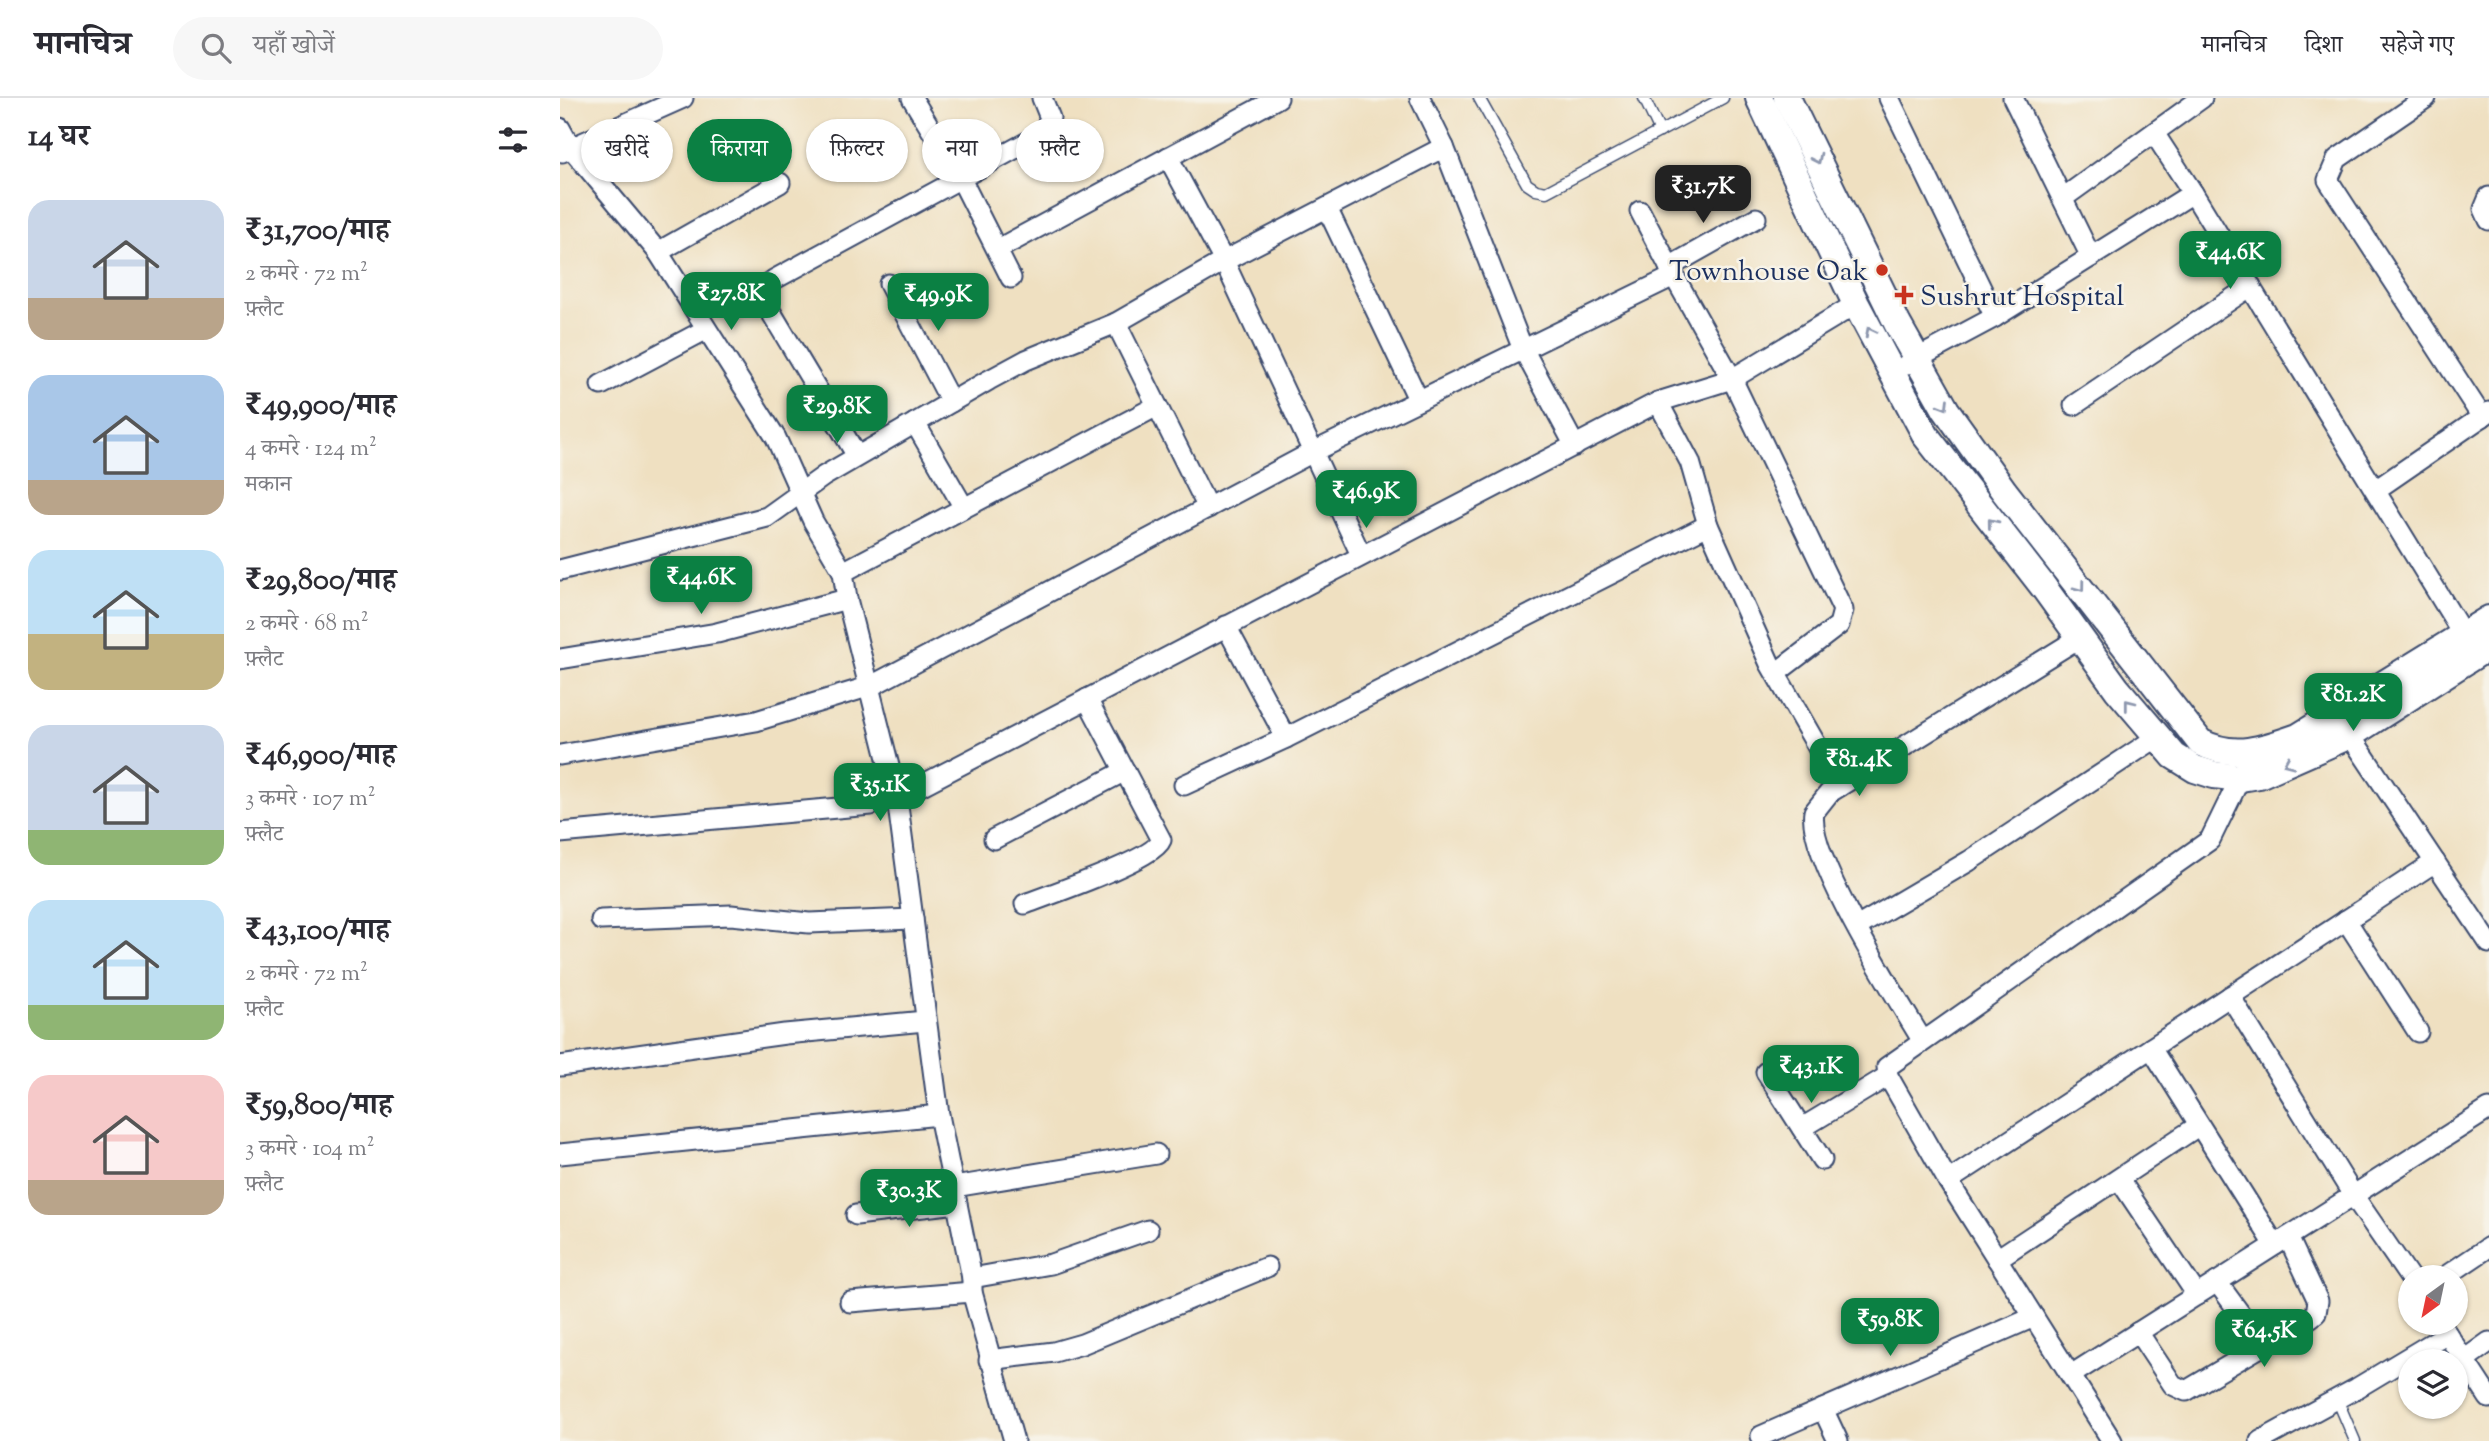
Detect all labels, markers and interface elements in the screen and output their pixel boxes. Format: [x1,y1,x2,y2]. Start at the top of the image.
search box [173,17,663,80]
text: मानचित्र [35,22,131,70]
text: यहाँ खोजें [253,28,335,65]
icon: search [197,29,235,67]
text: मानचित्र [2201,29,2266,63]
text: दिशा [2304,29,2343,63]
text: सहेजे गए [2381,29,2454,63]
text: 14 घर [28,116,90,159]
chip: खरीदें [581,119,673,182]
chip: किराया [687,119,792,182]
chip: फ़िल्टर [806,119,908,182]
chip: नया [922,119,1002,182]
chip: फ़्लैट [1016,119,1104,182]
icon: filters [494,121,532,159]
one-way arrow [1809,152,1823,164]
pin: ₹31.7K [1646,166,1760,225]
text: ₹31.7K [1671,171,1735,204]
text: ₹31,700/माह [245,210,390,253]
icon: home [84,228,168,312]
pin: ₹44.6K [2173,232,2287,291]
text: ₹44.6K [2195,237,2265,270]
place label: Townhouse Oak [1669,253,1868,293]
text: 2 कमरे · 72 m² [245,258,368,291]
marker: Townhouse Oak [1874,262,1890,278]
pin: ₹27.8K [674,272,788,332]
pin: ₹49.9K [881,274,995,333]
text: ₹27.8K [697,278,765,311]
place label: Sushrut Hospital [1920,278,2124,318]
text: ₹49.9K [904,279,972,312]
marker: Sushrut Hospital [1894,285,1914,305]
text: फ़्लैट [245,294,283,327]
one-way arrow [1864,326,1878,339]
text: ₹49,900/माह [245,385,396,428]
pin: ₹29.8K [780,386,894,445]
text: ₹29.8K [803,391,871,424]
one-way arrow [1935,398,1948,411]
icon: home [84,403,168,487]
text: 4 कमरे · 124 m² [245,433,377,466]
text: मकान [245,469,292,502]
pin: ₹46.9K [1309,470,1423,530]
text: ₹46.9K [1332,476,1400,509]
one-way arrow [1988,518,2000,531]
pin: ₹44.6K [644,556,758,616]
text: ₹29,800/माह [245,560,396,603]
text: ₹44.6K [666,562,736,595]
icon: home [84,578,168,662]
one-way arrow [2072,579,2084,592]
text: 2 कमरे · 68 m² [245,608,369,641]
text: फ़्लैट [245,644,283,677]
pin: ₹81.2K [2296,674,2410,733]
text: ₹81.2K [2320,679,2386,712]
one-way arrow [2125,699,2138,711]
text: ₹46,900/माह [245,735,396,778]
pin: ₹81.4K [1802,738,1916,798]
text: ₹81.4K [1826,744,1892,777]
icon: home [84,753,168,837]
one-way arrow [2283,755,2295,769]
pin: ₹35.1K [823,764,937,823]
text: ₹35.1K [850,769,910,802]
text: 3 कमरे · 107 m² [245,783,375,816]
text: फ़्लैट [245,819,283,852]
text: ₹43,100/माह [245,910,390,953]
icon: home [84,928,168,1012]
text: 2 कमरे · 72 m² [245,958,368,991]
text: फ़्लैट [245,994,283,1027]
pin: ₹43.1K [1754,1046,1868,1105]
text: ₹43.1K [1779,1051,1843,1084]
text: ₹59,800/माह [245,1085,393,1128]
icon: home [84,1103,168,1187]
text: 3 कमरे · 104 m² [245,1133,374,1166]
text: फ़्लैट [245,1169,283,1202]
pin: ₹30.3K [852,1170,966,1229]
text: ₹30.3K [876,1175,942,1208]
north arrow [2398,1265,2468,1335]
map controls [2398,1265,2468,1419]
pin: ₹59.8K [1833,1298,1947,1358]
text: ₹59.8K [1857,1304,1923,1337]
pin: ₹64.5K [2207,1310,2321,1369]
text: ₹64.5K [2231,1315,2297,1348]
button: layers [2398,1349,2468,1419]

